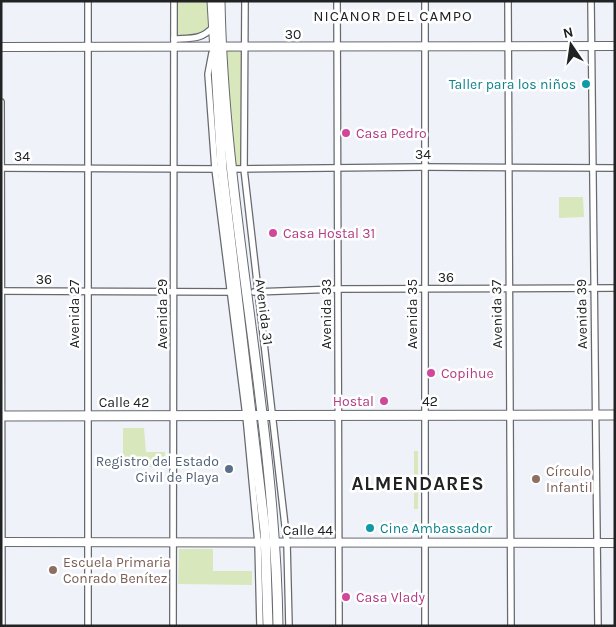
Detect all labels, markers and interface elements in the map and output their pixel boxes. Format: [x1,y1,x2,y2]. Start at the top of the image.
district label: NICANOR DEL CAMPO [313,7,473,25]
north arrow [546,20,596,70]
text: N [561,23,575,42]
street label: 30 [285,26,301,43]
place label: Taller para los niños [449,76,576,93]
marker: Taller para los niños [580,78,592,90]
place label: Casa Pedro [356,125,427,142]
marker: Casa Pedro [340,127,352,139]
street label: 34 [415,146,431,163]
street label: 34 [14,148,30,165]
place label: Casa Hostal 31 [283,225,375,242]
marker: Casa Hostal 31 [267,227,279,239]
street label: 36 [438,269,454,286]
street label: 36 [36,271,52,288]
street label: Avenida 31 [251,278,277,346]
street label: Avenida 27 [66,279,83,348]
street label: Avenida 29 [154,279,171,349]
street label: Avenida 33 [318,279,335,349]
street label: Avenida 35 [404,279,421,349]
street label: Avenida 37 [488,279,506,349]
street label: Avenida 39 [573,279,591,349]
place label: Copihue [441,365,494,382]
marker: Copihue [425,367,437,379]
place label: Hostal [333,393,374,410]
street label: 42 [422,393,438,410]
street label: Calle 42 [99,394,149,411]
marker: Hostal [378,395,390,407]
place label: Registro del Estado Civil de Playa [96,453,219,486]
marker: Registro del Estado Civil de Playa [223,463,235,475]
place label: Círculo Infantil [546,463,593,496]
district label: ALMENDARES [351,473,485,495]
marker: Círculo Infantil [530,473,542,485]
place label: Cine Ambassador [380,520,493,537]
street label: Calle 44 [283,522,333,539]
marker: Cine Ambassador [364,522,376,534]
place label: Escuela Primaria Conrado Benítez [63,554,171,587]
marker: Escuela Primaria Conrado Benítez [47,564,59,576]
place label: Casa Vlady [356,589,425,606]
marker: Casa Vlady [340,591,352,603]

